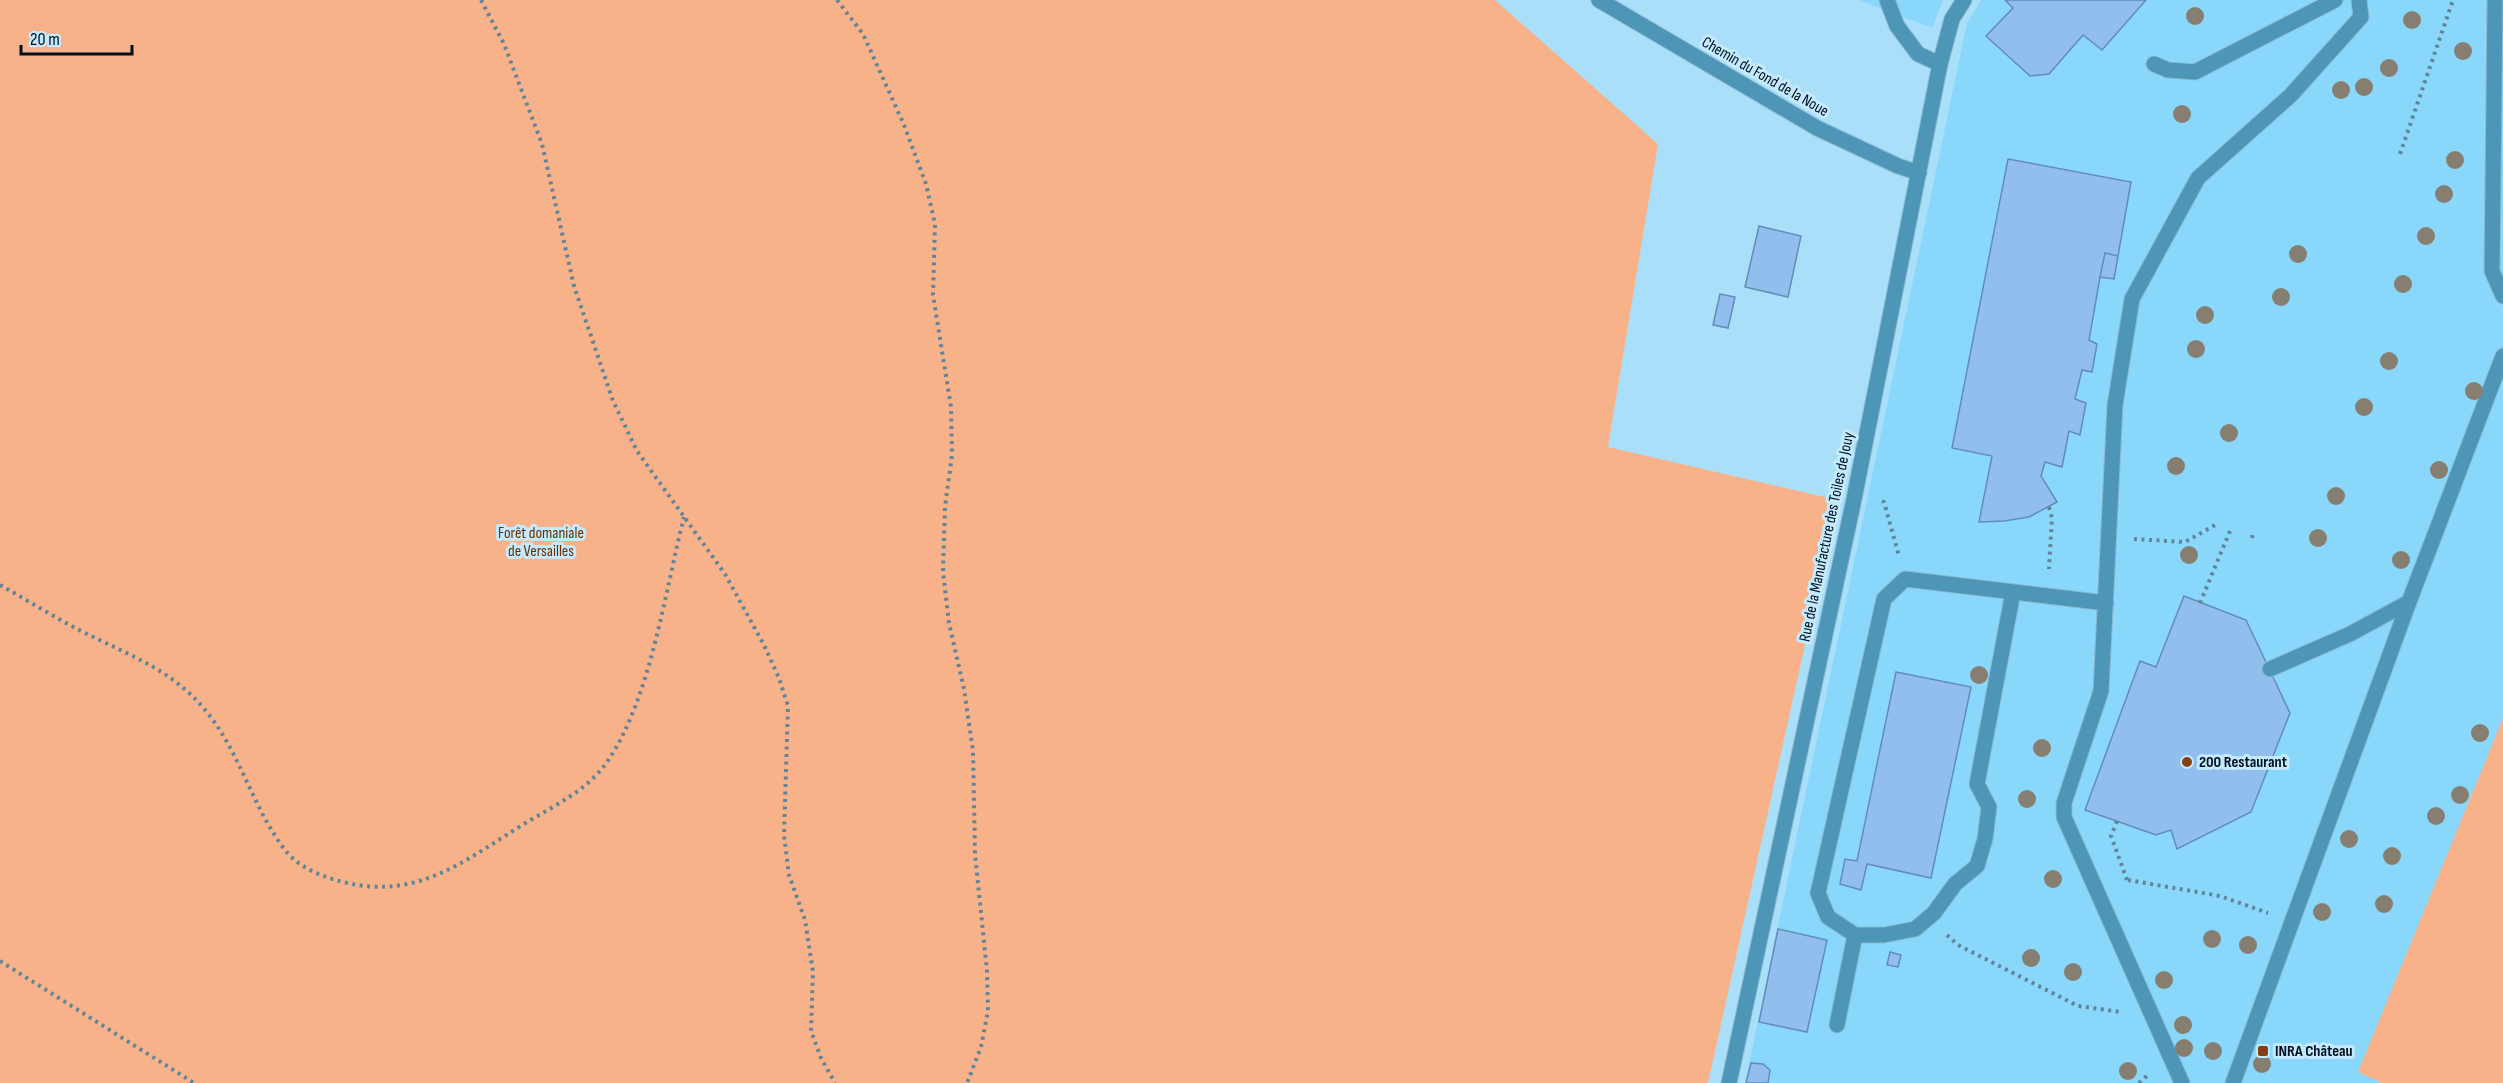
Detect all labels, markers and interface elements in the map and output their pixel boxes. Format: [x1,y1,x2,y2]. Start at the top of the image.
scale bar [21,18,132,56]
text: 20 m [30,29,60,50]
street label: Chemin du Fond de la Noue [1698,33,1832,121]
street label: Rue de la Manufacture des Toiles de Jouy [1795,430,1859,644]
park label: Forêt domaniale de Versailles [498,524,584,561]
place label: 200 Restaurant [2199,753,2287,772]
marker: 200 Restaurant [2180,755,2194,769]
place label: INRA Château [2275,1042,2353,1061]
marker: INRA Château [2256,1044,2270,1058]

